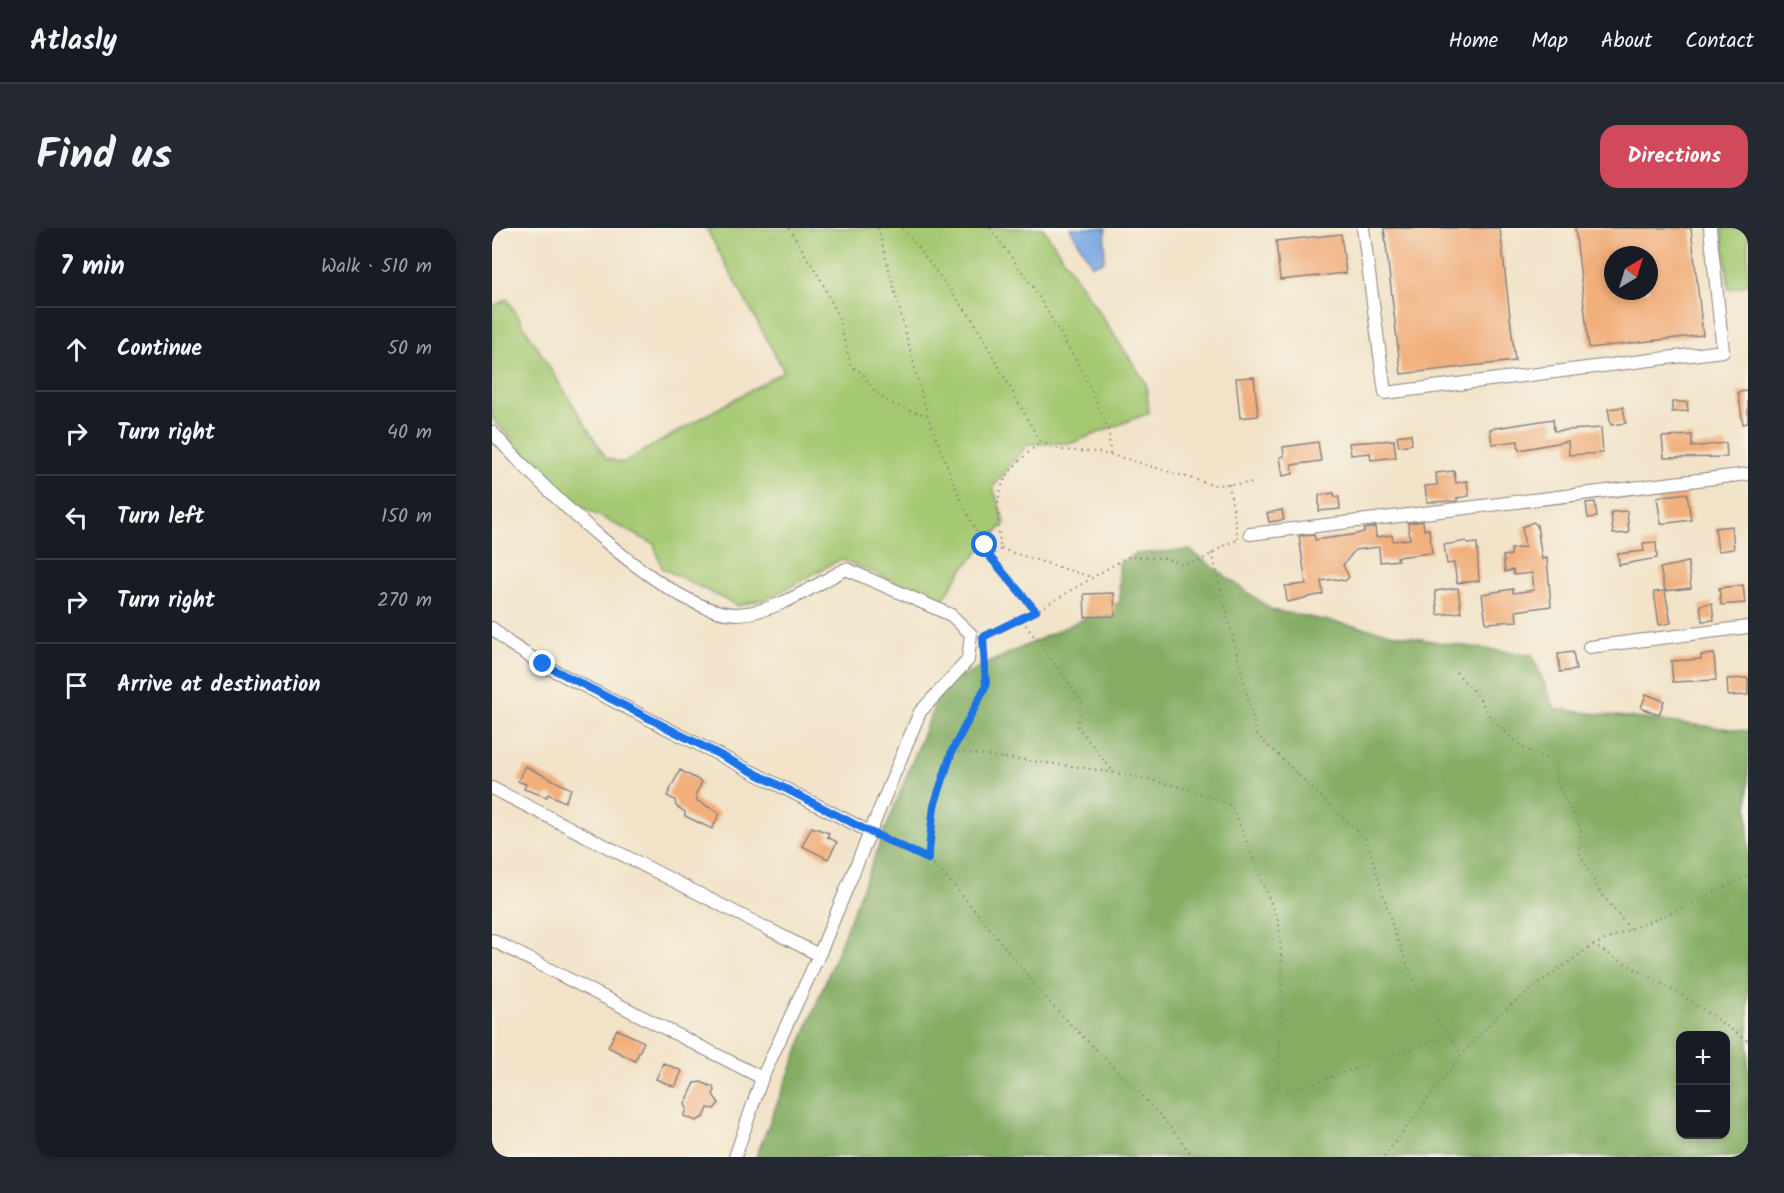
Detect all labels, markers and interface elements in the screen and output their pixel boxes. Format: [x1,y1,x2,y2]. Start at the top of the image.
text: Atlasly [30,19,117,64]
text: Home [1449,25,1498,58]
text: Map [1531,25,1568,58]
text: About [1601,25,1652,58]
text: Contact [1685,25,1754,58]
text: Find us [36,123,172,190]
button: Directions [1600,125,1748,188]
text: 7 min [60,246,125,288]
north arrow [1604,246,1658,300]
text: Walk · 510 m [321,251,432,283]
text: Continue [117,332,202,367]
icon: ahead [60,333,93,366]
text: 50 m [387,333,432,365]
text: Turn right [117,416,215,451]
icon: right [60,417,93,450]
text: 40 m [387,417,432,449]
text: Turn left [117,500,204,535]
icon: left [60,501,93,534]
text: 150 m [381,501,432,533]
route start [971,531,997,557]
text: Turn right [117,584,215,619]
icon: right [60,585,93,618]
text: 270 m [377,585,432,617]
route end [529,650,555,676]
text: Arrive at destination [117,668,320,703]
icon: arrive [60,669,93,702]
map controls [1676,1031,1730,1139]
button: + [1676,1031,1730,1085]
button: − [1676,1085,1730,1139]

